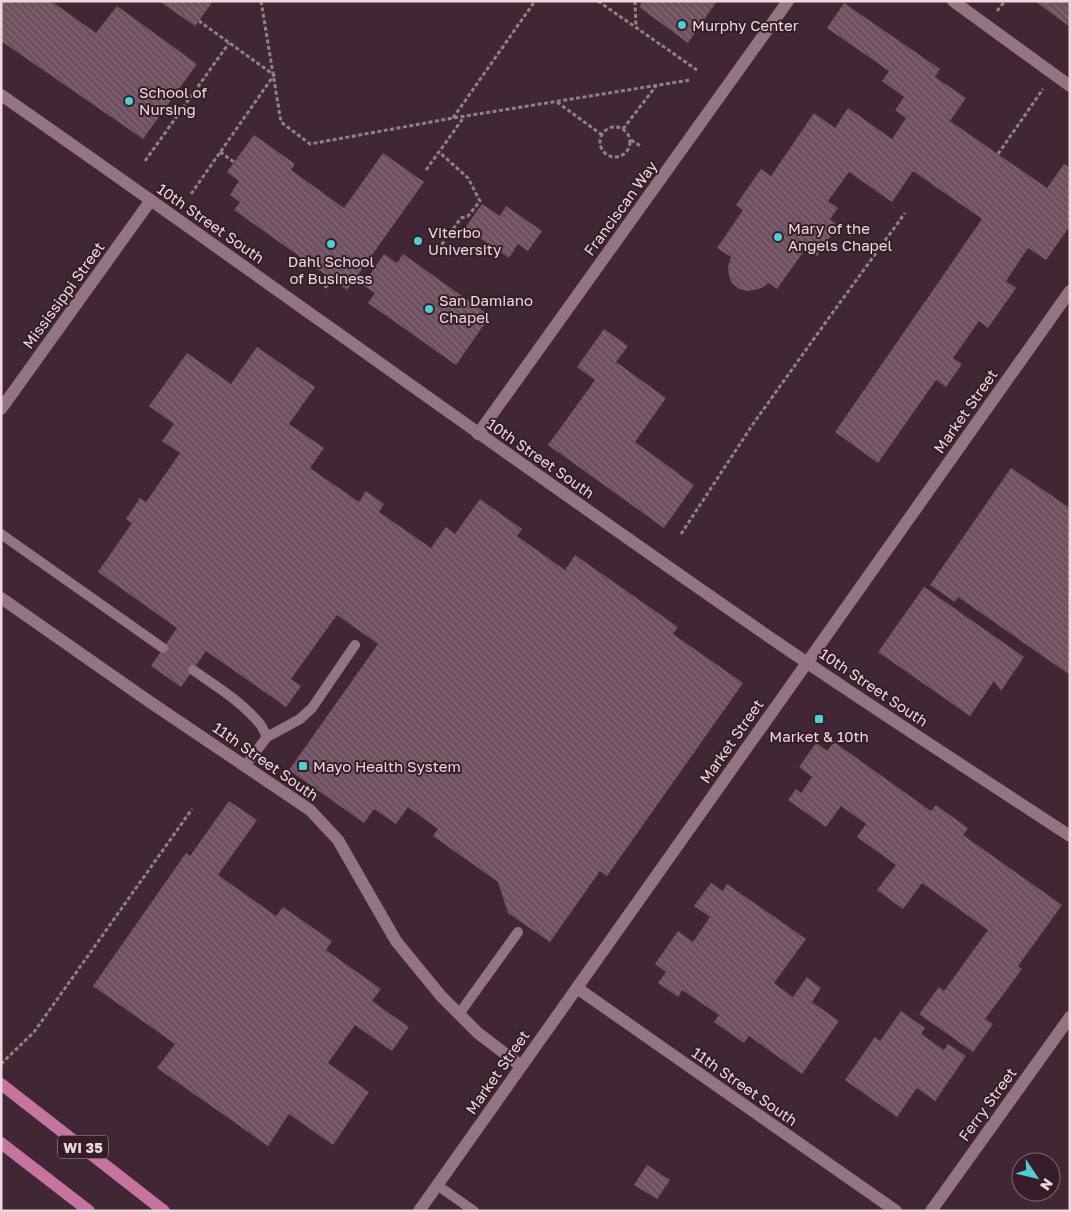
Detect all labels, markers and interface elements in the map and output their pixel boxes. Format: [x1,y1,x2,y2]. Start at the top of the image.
place label: Murphy Center [692,16,799,34]
marker: Murphy Center [676,19,688,31]
place label: School of Nursing [139,83,207,118]
marker: School of Nursing [123,95,135,107]
street label: Franciscan Way [580,157,661,259]
street label: 10th Street South [154,179,268,267]
place label: Mary of the Angels Chapel [788,219,893,254]
place label: Viterbo University [428,223,502,258]
marker: Mary of the Angels Chapel [772,231,784,243]
marker: Viterbo University [412,235,424,247]
street label: Mississippi Street [18,238,108,352]
marker: Dahl School of Business [325,238,337,250]
place label: Dahl School of Business [288,252,374,287]
place label: San Damiano Chapel [439,291,533,326]
marker: San Damiano Chapel [423,303,435,315]
street label: Market Street [929,366,1001,456]
street label: 10th Street South [484,414,598,502]
street label: 10th Street South [816,644,932,730]
street label: Market Street [695,696,767,786]
marker: Market & 10th [813,713,825,725]
street label: 11th Street South [210,718,322,804]
place label: Market & 10th [769,727,869,745]
place label: Mayo Health System [313,757,461,775]
marker: Mayo Health System [297,760,309,772]
street label: Market Street [461,1027,533,1117]
street label: 11th Street South [689,1043,801,1129]
street label: Ferry Street [954,1064,1020,1144]
road number: WI 35 [58,1136,108,1158]
north arrow [1011,1152,1061,1202]
text: N [1037,1176,1057,1194]

